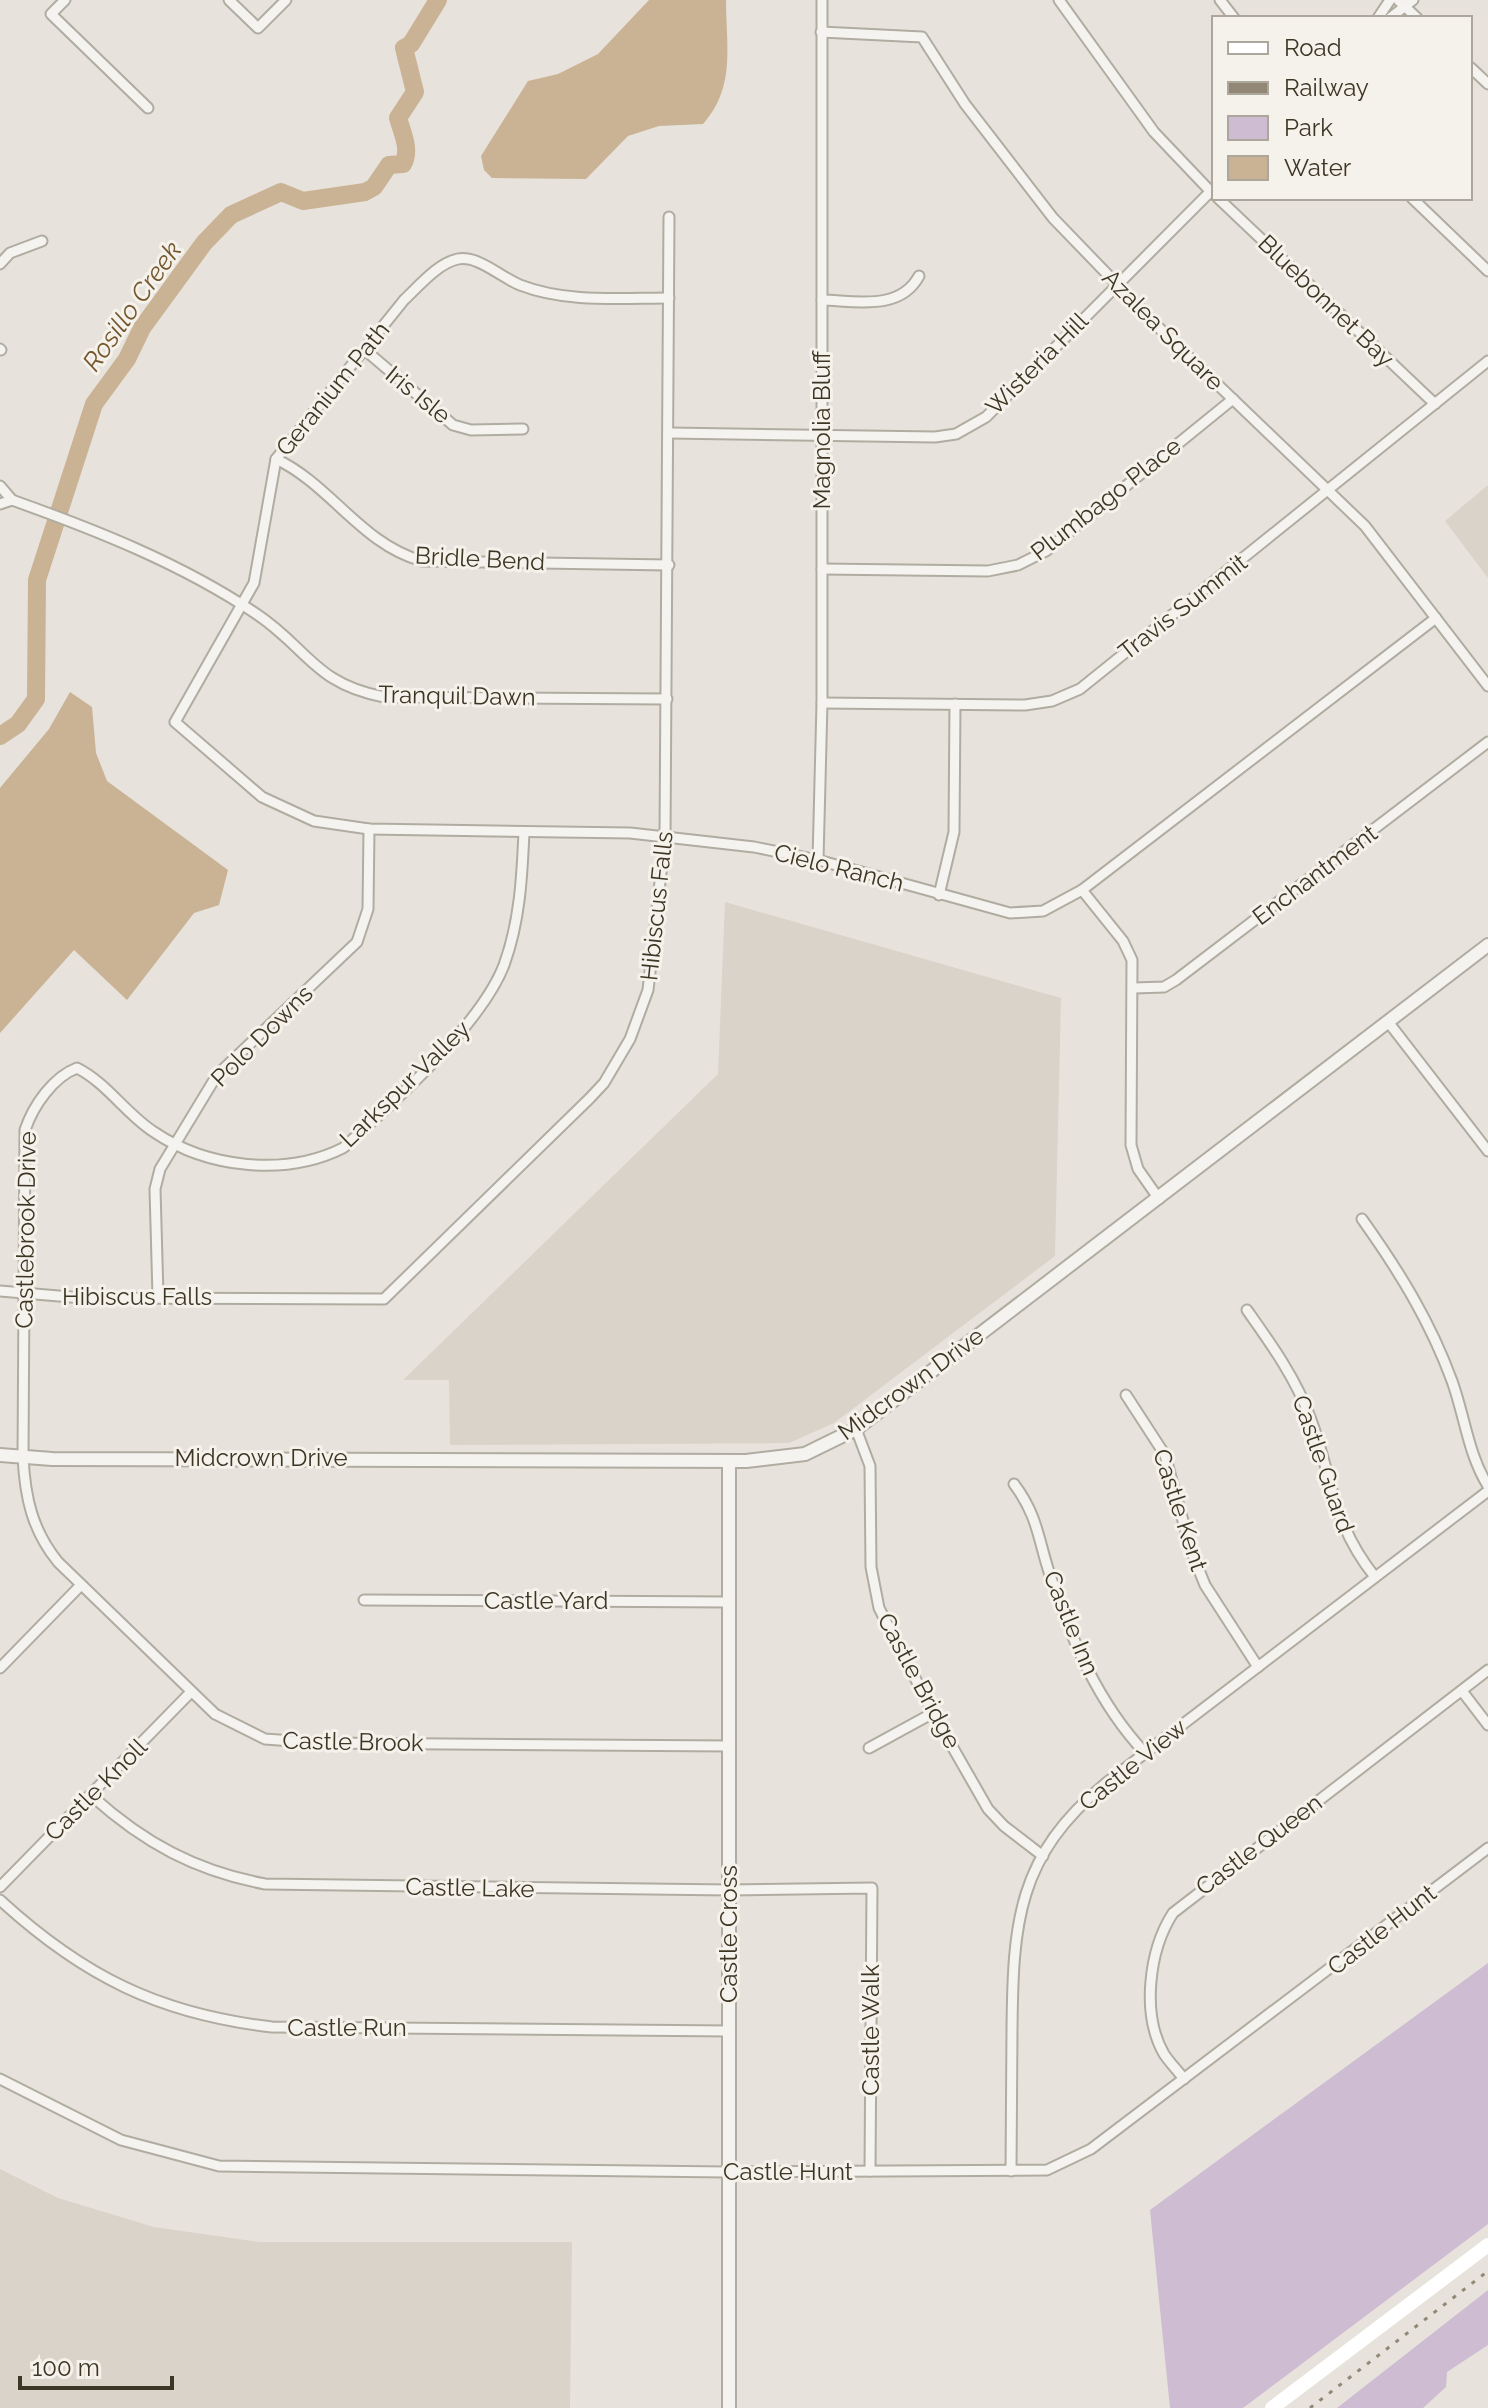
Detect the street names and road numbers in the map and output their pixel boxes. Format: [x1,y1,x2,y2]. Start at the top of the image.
street label: Bluebonnet Bay [1252,228,1400,373]
street label: Azalea Square [1097,263,1230,396]
street label: Wisteria Hill [979,306,1094,421]
street label: Geranium Path [270,316,396,462]
street label: Magnolia Bluff [807,350,836,509]
street label: Iris Isle [380,360,457,430]
street label: Plumbago Place [1025,431,1187,566]
street label: Bridle Bend [414,541,546,576]
street label: Travis Summit [1112,547,1253,666]
street label: Tranquil Dawn [378,680,536,711]
street label: Enchantment [1247,818,1383,931]
street label: Hibiscus Falls [634,830,679,982]
street label: Cielo Ranch [771,837,907,898]
street label: Polo Downs [205,979,319,1093]
street label: Larkspur Valley [333,1014,476,1153]
street label: Castlebrook Drive [9,1131,42,1329]
street label: Hibiscus Falls [62,1282,212,1311]
street label: Midcrown Drive [832,1321,989,1446]
street label: Castle Guard [1286,1391,1361,1536]
street label: Midcrown Drive [174,1443,348,1472]
street label: Castle Kent [1147,1445,1214,1575]
street label: Castle Inn [1037,1566,1105,1679]
street label: Castle Yard [484,1586,608,1615]
street label: Castle Bridge [872,1608,967,1754]
street label: Castle View [1073,1712,1193,1817]
street label: Castle Brook [282,1726,424,1757]
street label: Castle Knoll [38,1732,153,1847]
street label: Castle Queen [1190,1788,1327,1901]
street label: Castle Cross [714,1865,743,2003]
street label: Castle Lake [405,1872,535,1903]
street label: Castle Hunt [1322,1878,1442,1981]
street label: Castle Walk [856,1964,885,2096]
street label: Castle Run [287,2013,407,2042]
street label: Castle Hunt [723,2157,853,2186]

